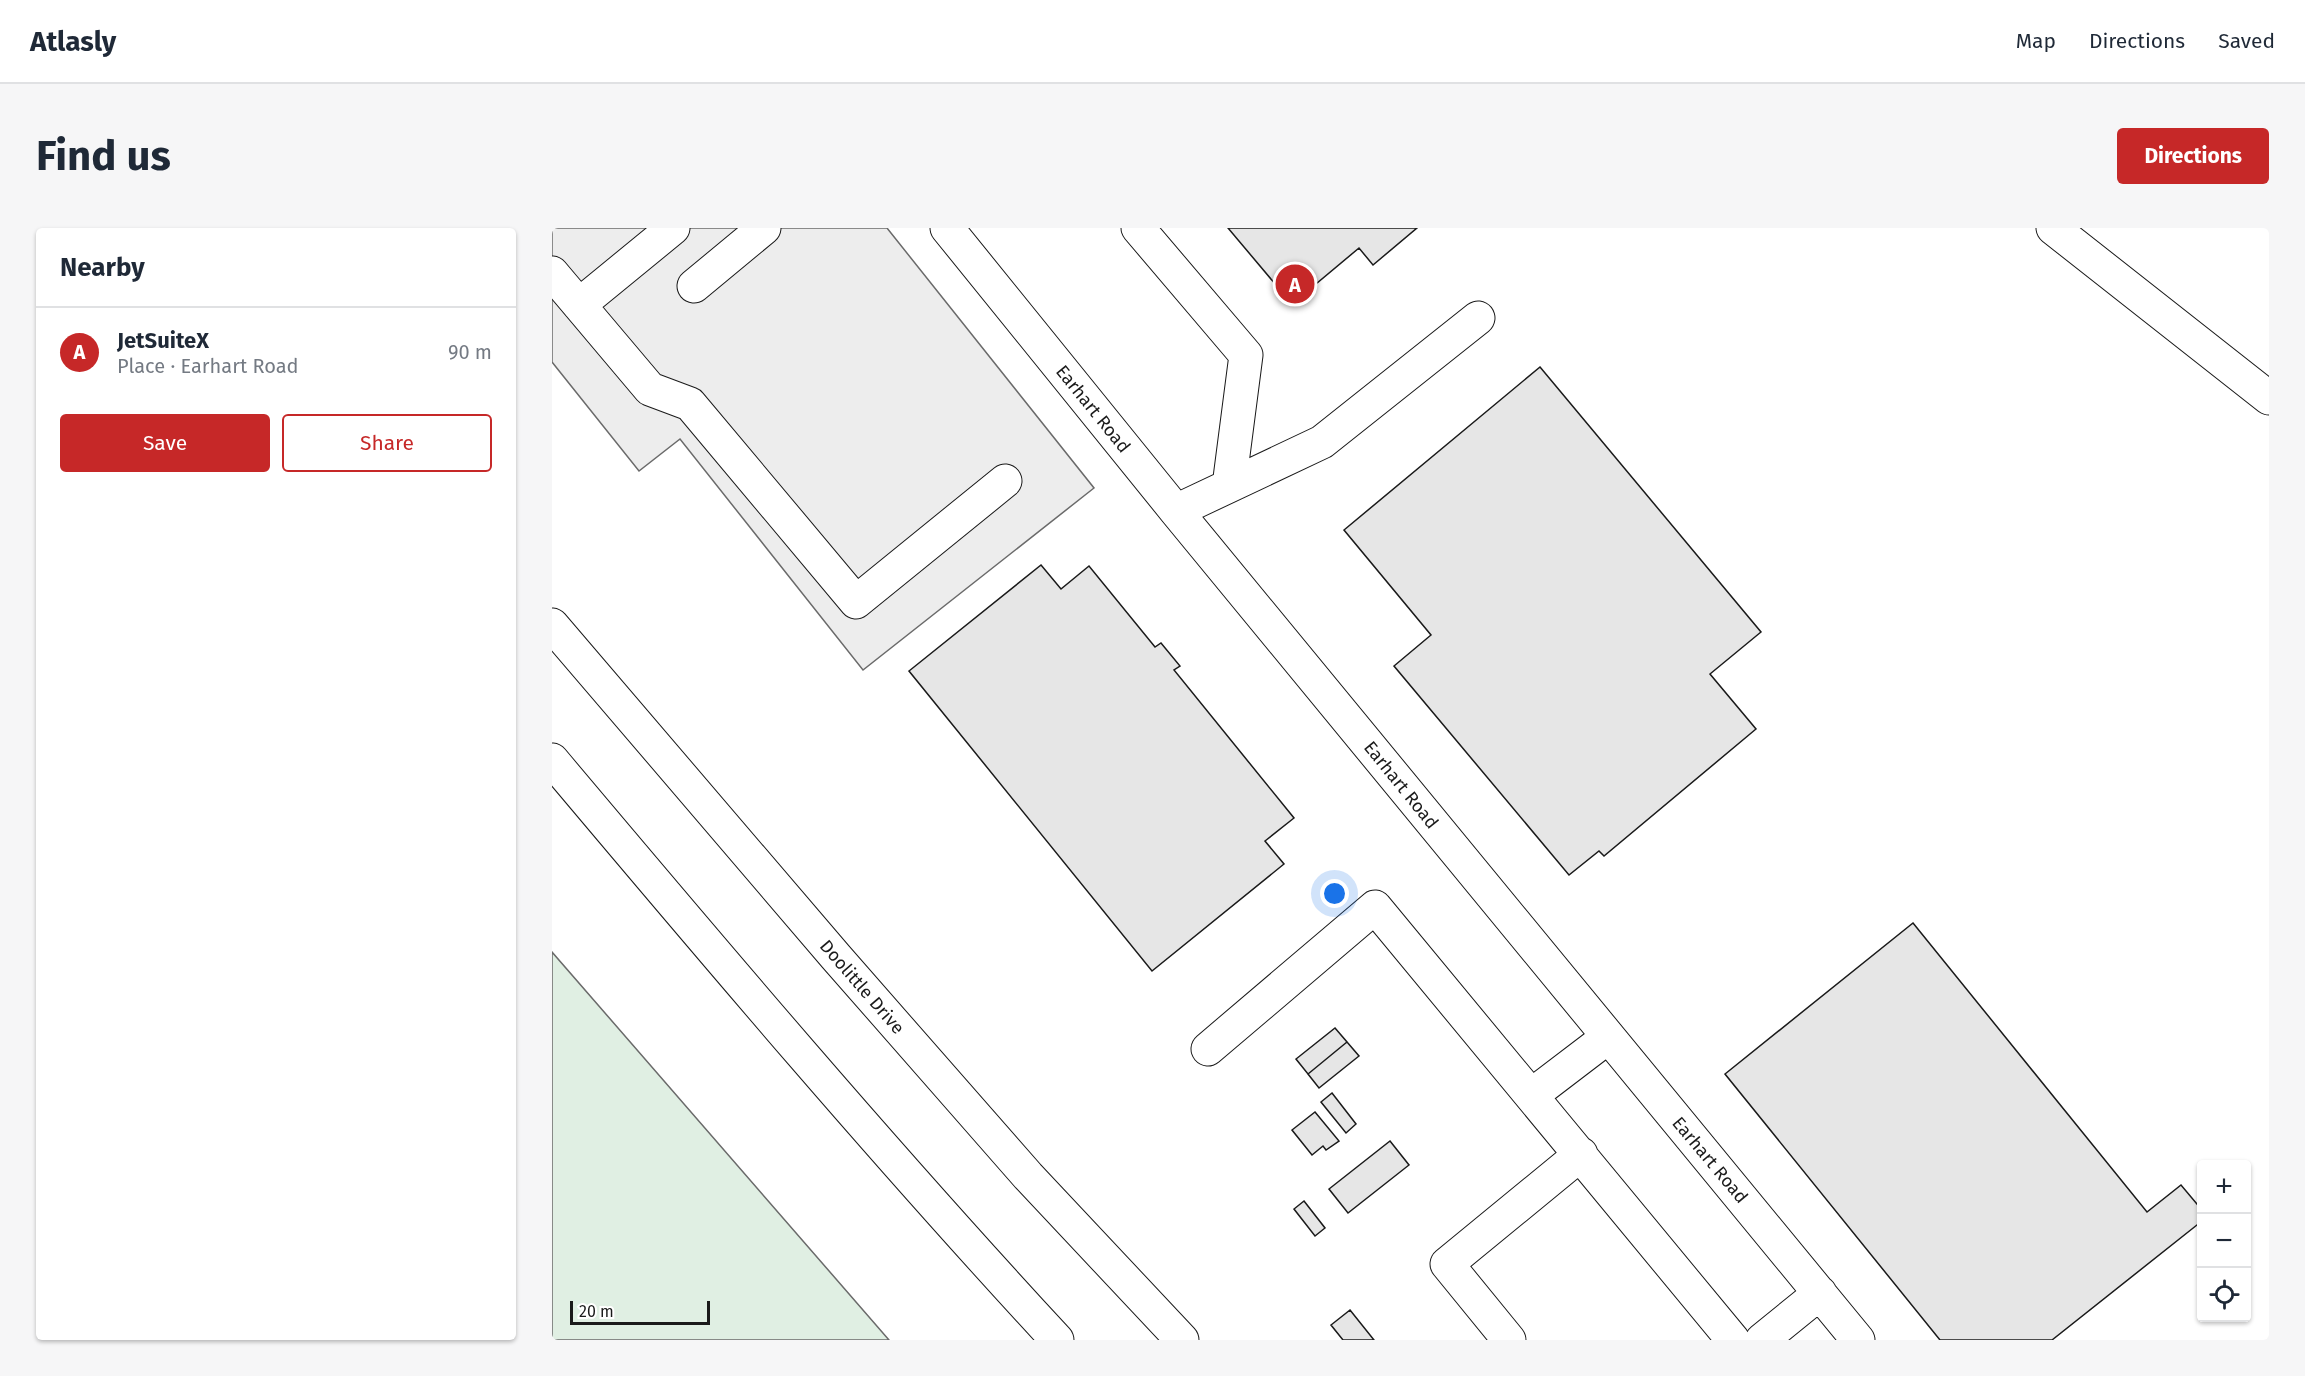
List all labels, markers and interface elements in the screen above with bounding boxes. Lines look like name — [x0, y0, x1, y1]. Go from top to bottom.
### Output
text: Atlasly — [30, 25, 116, 58]
text: Map — [2016, 28, 2056, 54]
text: Directions — [2089, 28, 2185, 54]
text: Saved — [2218, 28, 2275, 54]
button: Directions — [2117, 128, 2269, 184]
text: Find us — [36, 131, 171, 181]
text: Nearby — [60, 252, 145, 283]
pin: A — [1276, 262, 1314, 306]
text: JetSuiteX — [117, 327, 209, 354]
text: A — [74, 340, 85, 364]
text: 90 m — [448, 340, 492, 364]
text: Place · Earhart Road — [117, 354, 299, 378]
street label: Earhart Road — [1051, 361, 1135, 457]
button: Save — [60, 414, 270, 472]
button: Share — [282, 414, 492, 472]
street label: Earhart Road — [1359, 737, 1443, 833]
your location — [1320, 879, 1349, 908]
street label: Doolittle Drive — [815, 935, 909, 1039]
street label: Earhart Road — [1667, 1112, 1753, 1208]
map controls — [2197, 1160, 2251, 1322]
button: + — [2197, 1160, 2251, 1214]
button: − — [2197, 1214, 2251, 1268]
button: locate — [2197, 1268, 2251, 1322]
scale bar — [570, 1298, 710, 1326]
text: 20 m — [579, 1302, 614, 1321]

